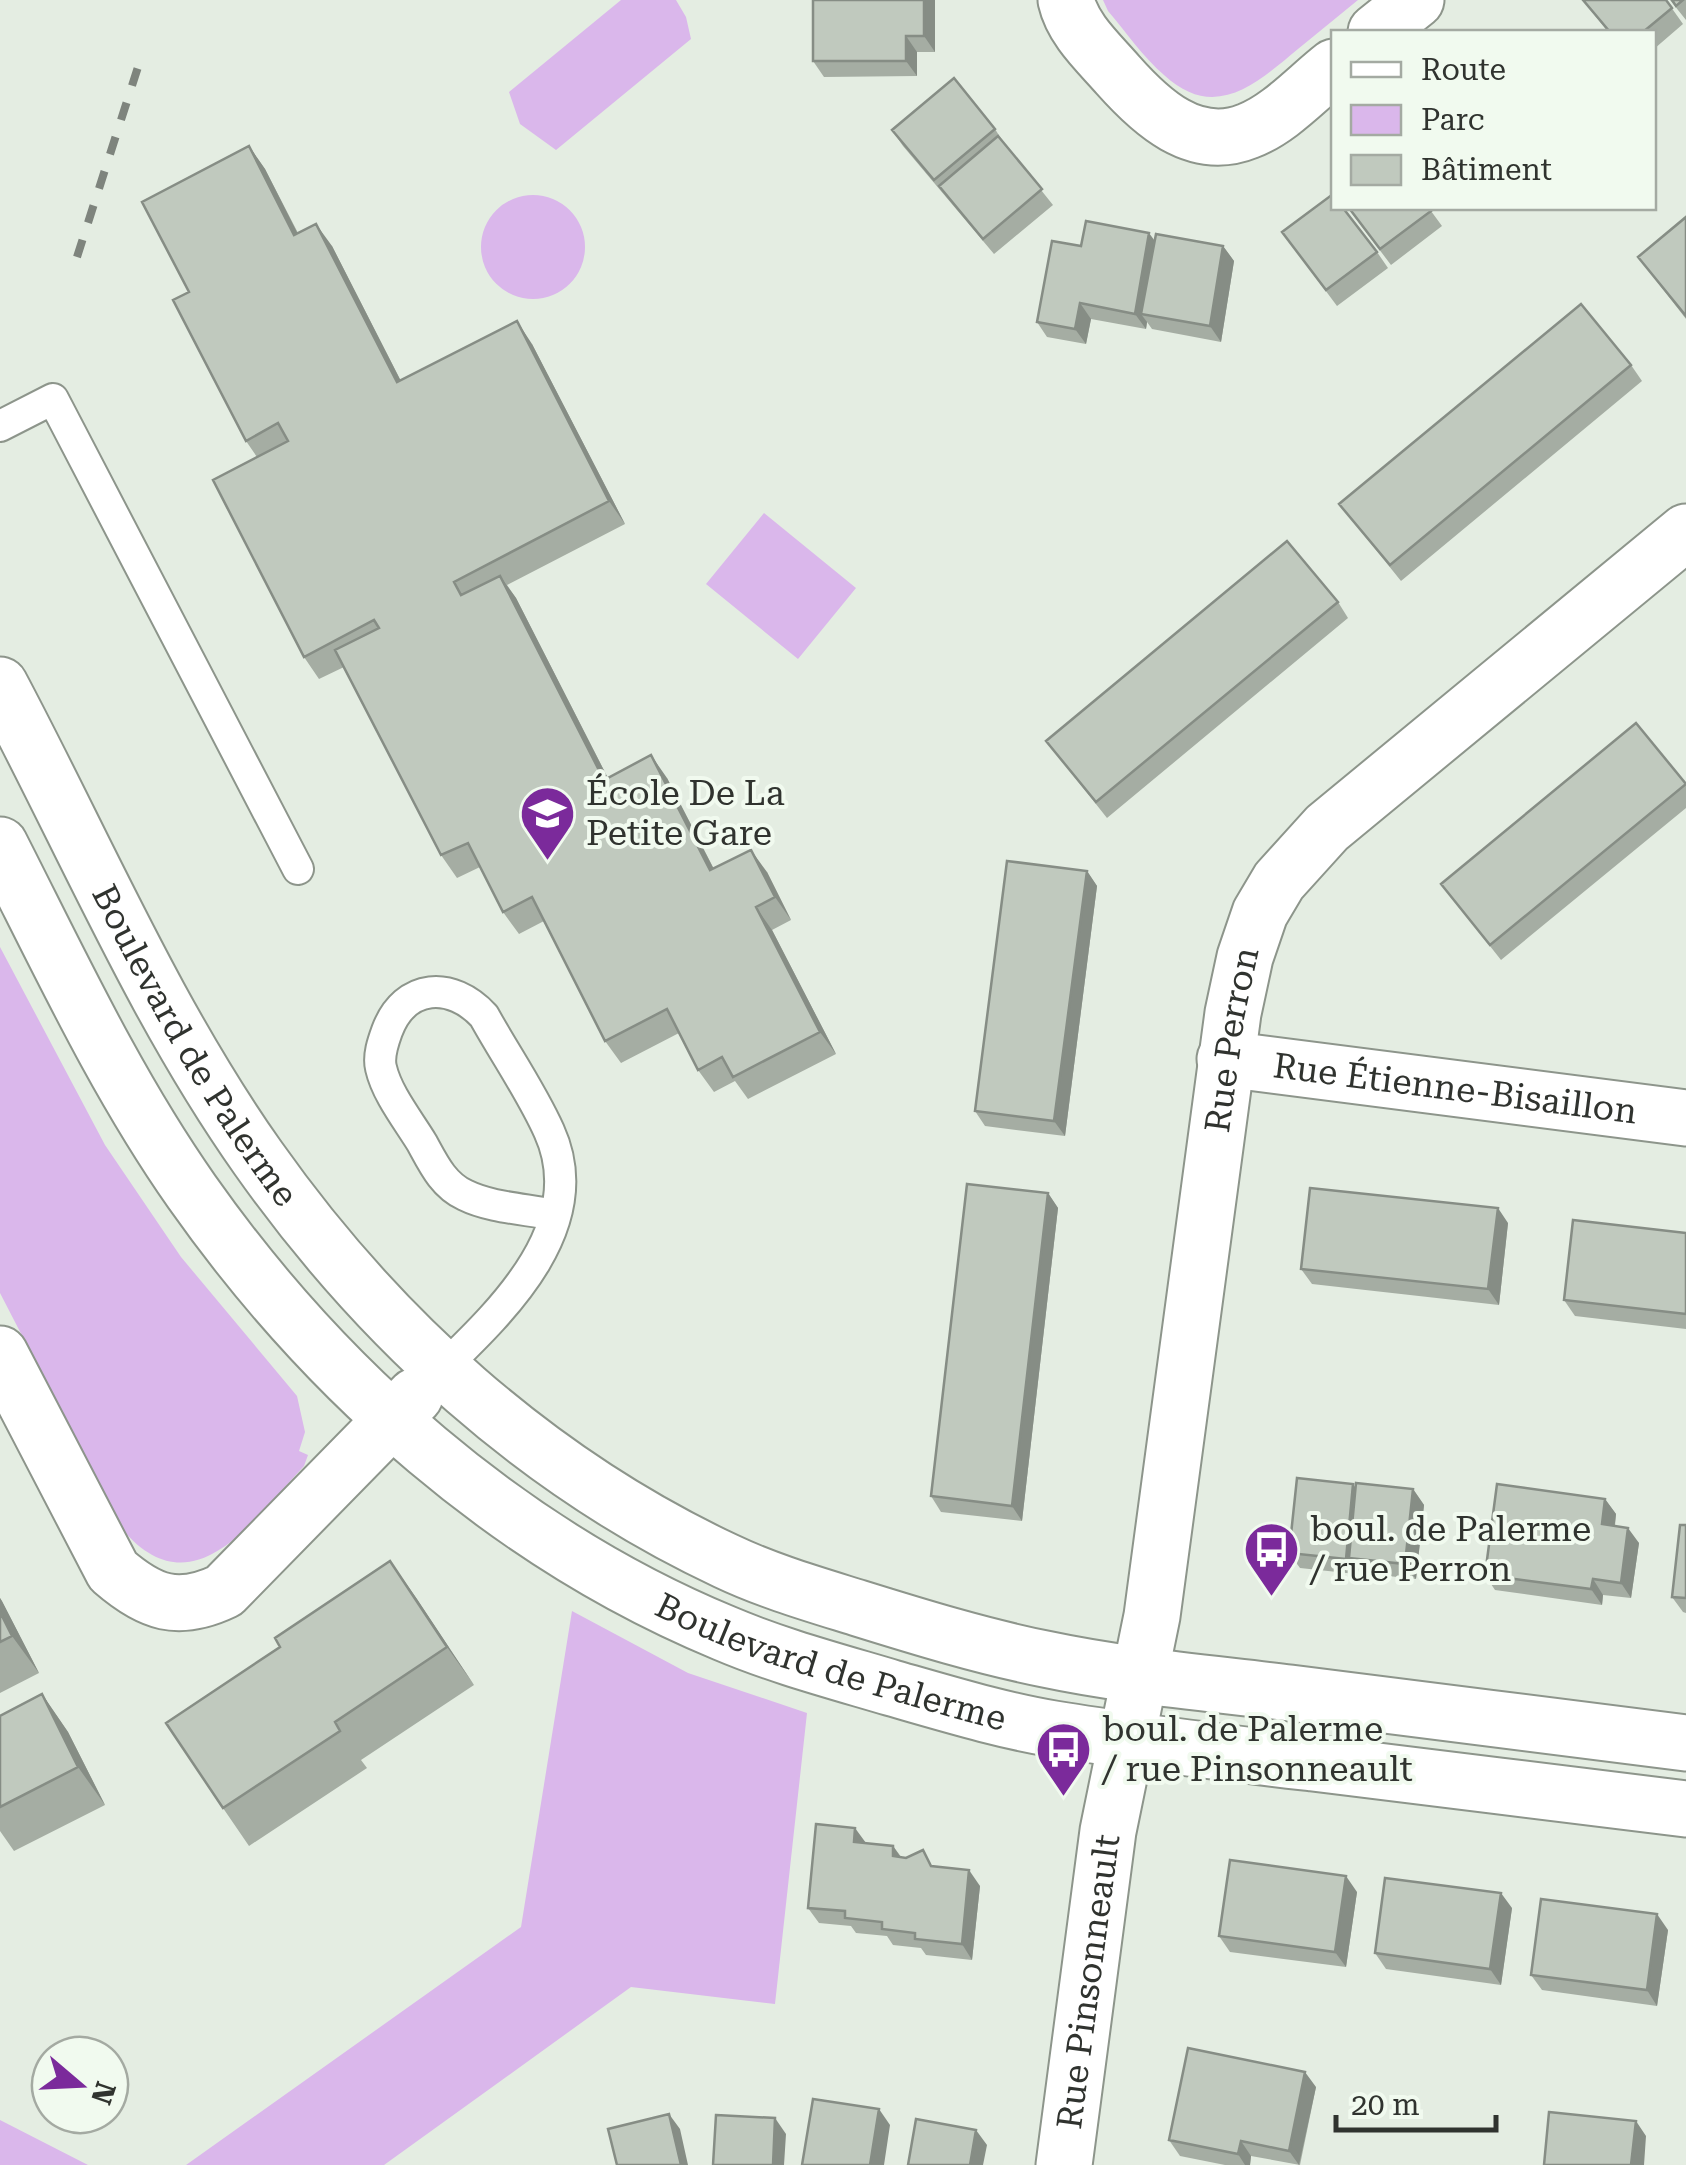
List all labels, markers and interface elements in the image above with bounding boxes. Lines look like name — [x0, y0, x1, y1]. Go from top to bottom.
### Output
legend — [1331, 30, 1656, 210]
text: Route — [1421, 52, 1506, 87]
text: Parc — [1421, 102, 1485, 137]
text: Bâtiment — [1421, 152, 1552, 187]
place label: École De La Petite Gare — [586, 773, 785, 854]
school or university icon: École De La Petite Gare — [517, 783, 577, 862]
street label: Boulevard de Palerme — [84, 878, 307, 1214]
street label: Rue Perron — [1197, 943, 1267, 1135]
street label: Rue Étienne-Bisaillon — [1271, 1045, 1639, 1132]
place label: boul. de Palerme / rue Perron — [1309, 1509, 1591, 1590]
bus stop icon: boul. de Palerme / rue Perron — [1241, 1519, 1301, 1598]
street label: Boulevard de Palerme — [649, 1584, 1010, 1739]
place label: boul. de Palerme / rue Pinsonneault — [1101, 1709, 1413, 1790]
bus stop icon: boul. de Palerme / rue Pinsonneault — [1033, 1719, 1093, 1798]
street label: Rue Pinsonneault — [1048, 1832, 1128, 2131]
north arrow — [30, 2035, 130, 2135]
scale bar — [1336, 2070, 1496, 2132]
text: N — [84, 2077, 122, 2109]
text: 20 m — [1351, 2087, 1420, 2122]

